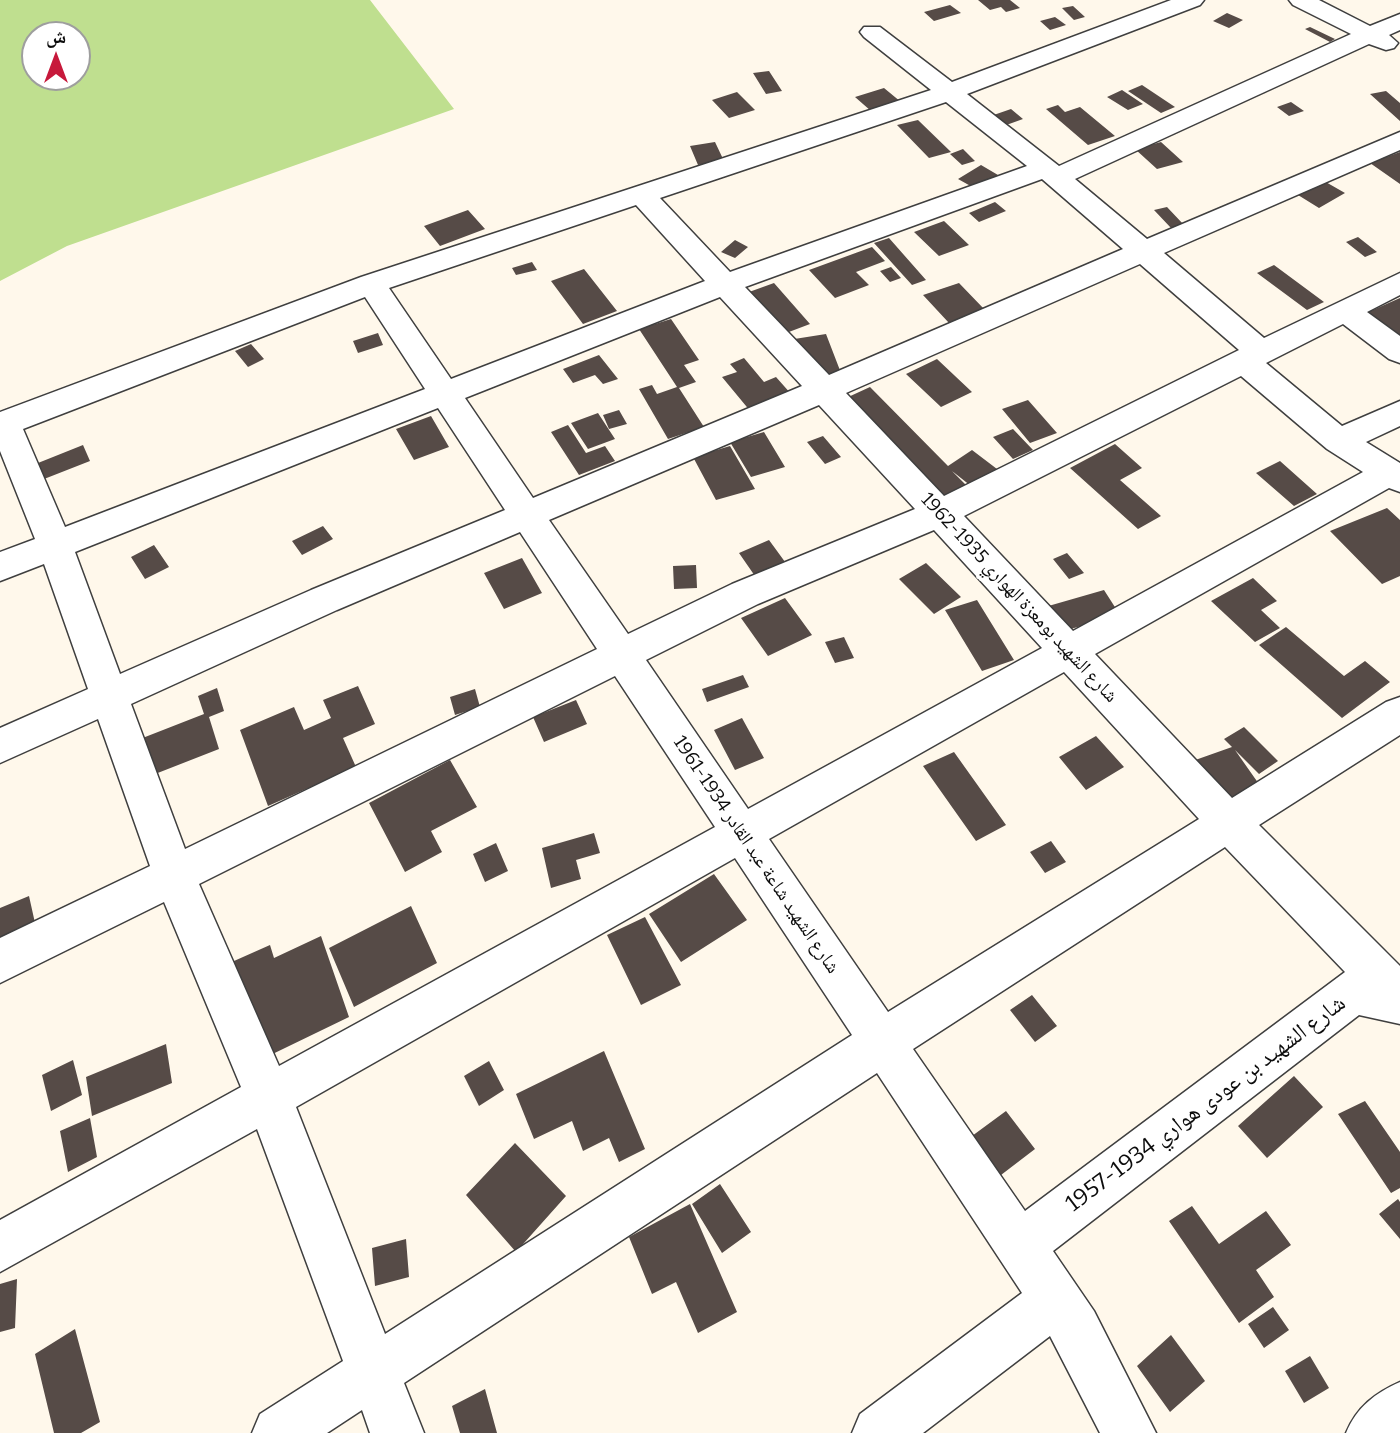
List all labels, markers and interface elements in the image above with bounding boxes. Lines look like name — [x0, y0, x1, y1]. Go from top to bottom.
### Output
north arrow — [21, 21, 91, 91]
text: ش — [46, 25, 66, 48]
street label: شارع الشهيد بومعزة الهواري 1935-1962 — [916, 488, 1122, 708]
street label: شارع الشهيد شاعة عبد القادر 1934-1961 — [668, 732, 844, 978]
street label: شارع الشهيد بن عودى هواري 1934-1957 — [1061, 990, 1351, 1218]

